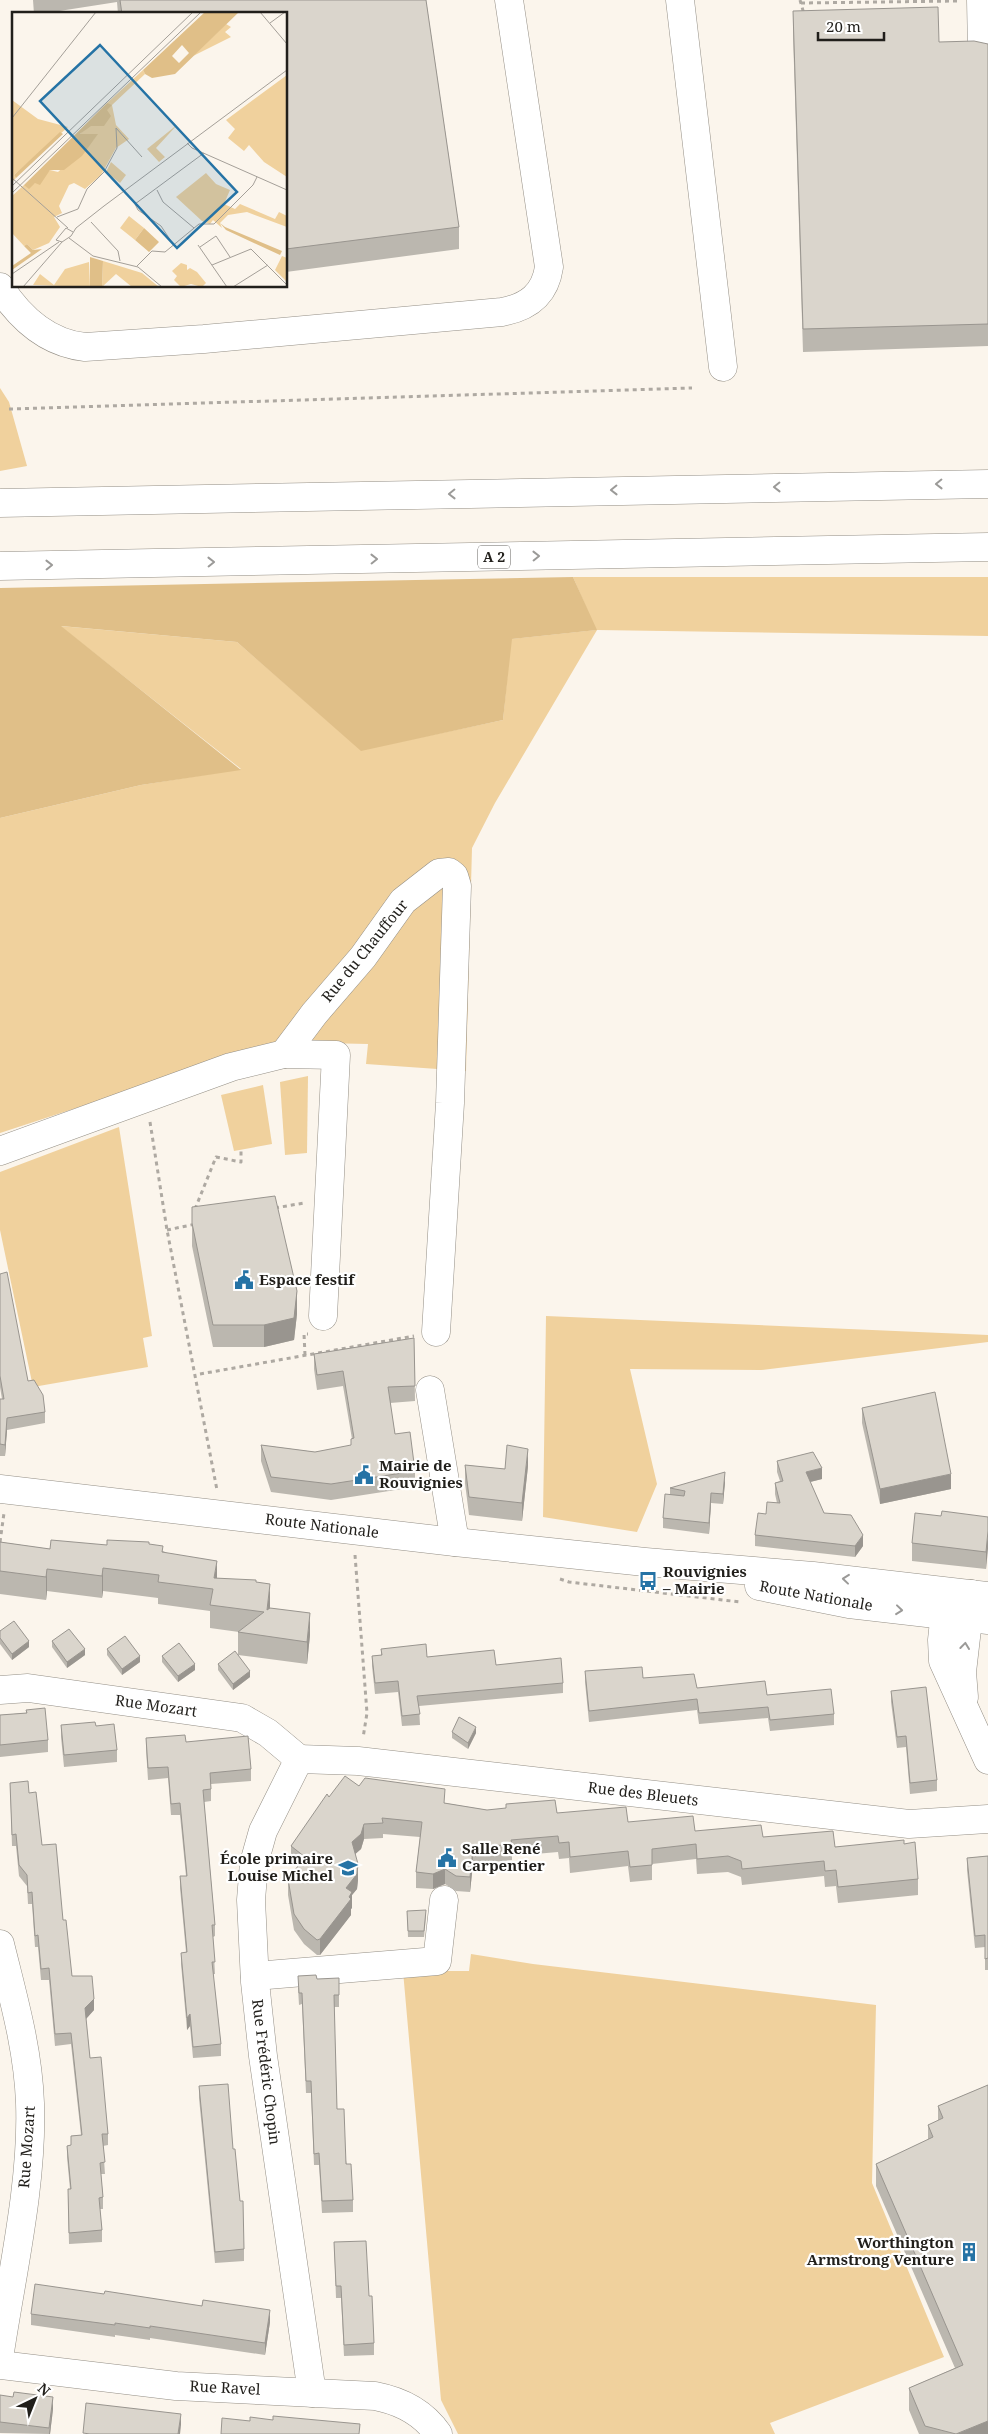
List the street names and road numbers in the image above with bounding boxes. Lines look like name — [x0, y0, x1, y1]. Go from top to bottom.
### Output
road number: A 2 — [478, 546, 510, 568]
street label: Rue du Chauffour — [317, 895, 412, 1006]
street label: Route Nationale — [264, 1508, 380, 1542]
street label: Route Nationale — [758, 1575, 874, 1615]
street label: Rue Mozart — [114, 1689, 198, 1721]
street label: Rue des Bleuets — [587, 1776, 700, 1810]
street label: Rue Frédéric Chopin — [248, 1998, 286, 2146]
street label: Rue Mozart — [13, 2105, 39, 2189]
street label: Rue Ravel — [189, 2375, 261, 2399]

